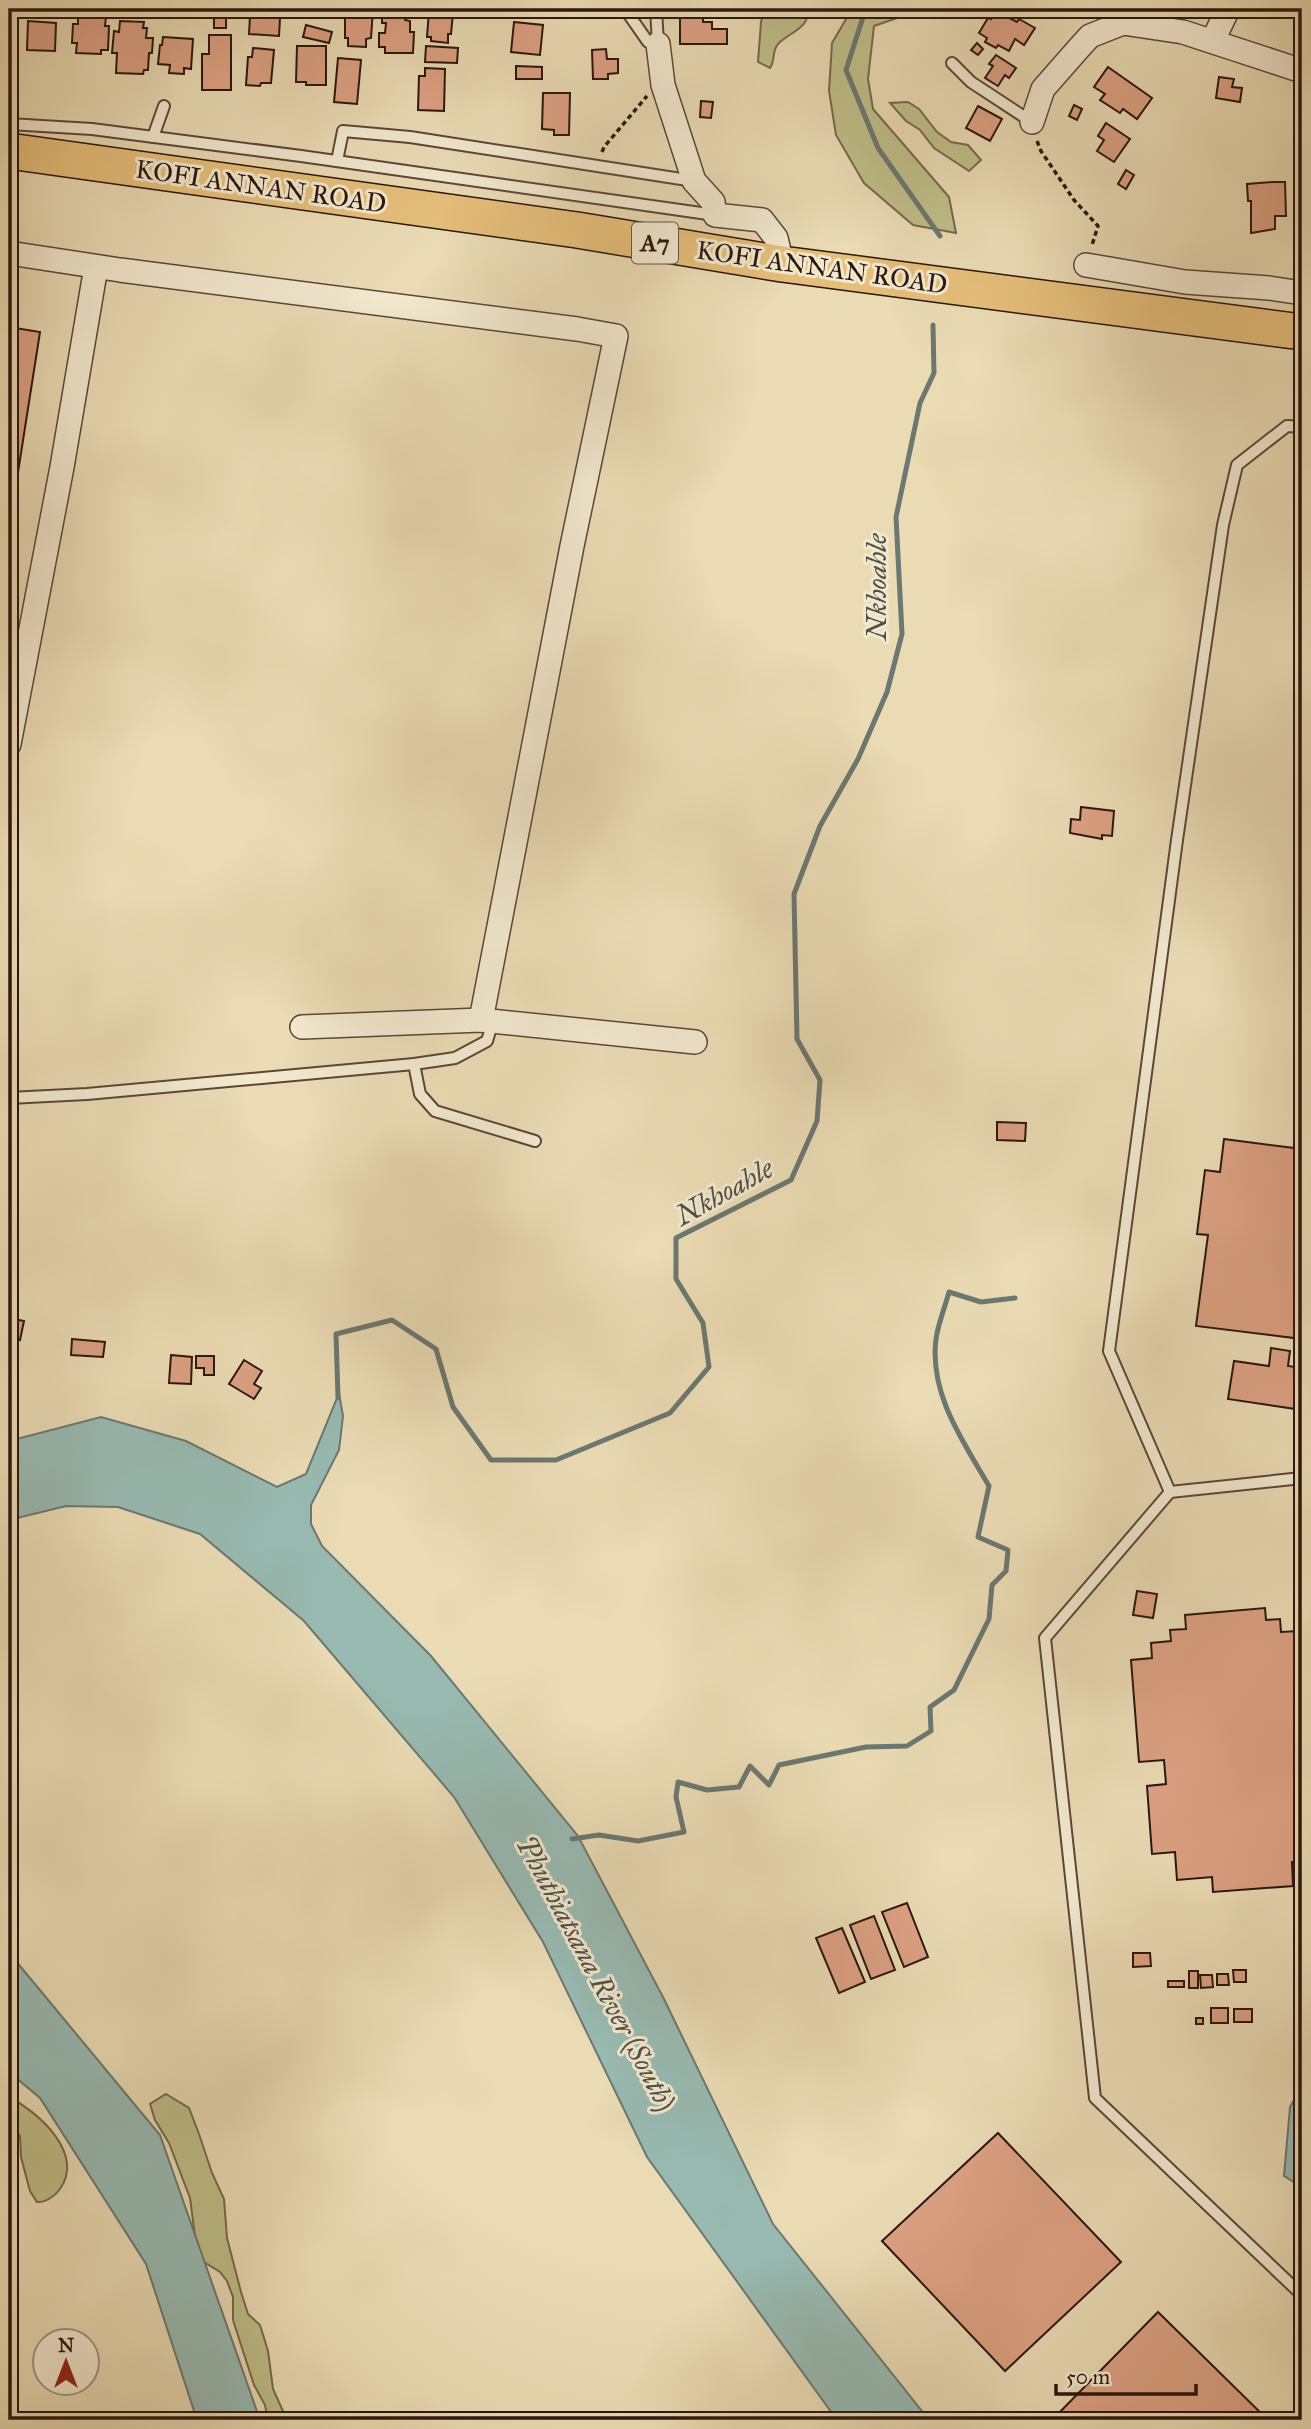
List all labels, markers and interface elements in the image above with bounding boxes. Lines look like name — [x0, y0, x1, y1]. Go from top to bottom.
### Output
street label: KOFI ANNAN ROAD — [134, 153, 388, 219]
road number: A7 — [632, 223, 678, 264]
street label: KOFI ANNAN ROAD — [695, 234, 949, 300]
water label: Nkhoahle — [859, 533, 894, 642]
water label: Nkhoahle — [667, 1151, 780, 1234]
water label: Phuthiatsana River (South) — [509, 1830, 683, 2116]
north arrow — [32, 2328, 102, 2398]
text: N — [58, 2334, 74, 2357]
scale bar — [1056, 2352, 1196, 2396]
text: 50 m — [1066, 2364, 1111, 2390]

